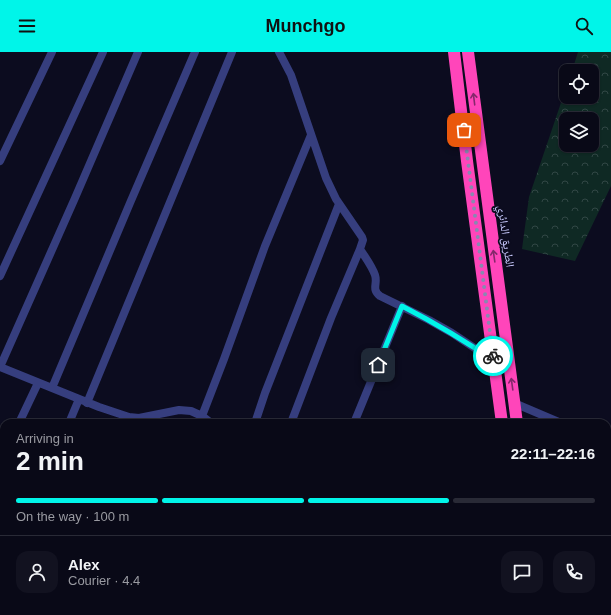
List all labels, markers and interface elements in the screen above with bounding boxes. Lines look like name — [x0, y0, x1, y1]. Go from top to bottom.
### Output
icon: menu — [16, 15, 38, 37]
icon: search — [573, 15, 595, 37]
text: Munchgo — [266, 16, 345, 36]
map controls — [559, 64, 599, 152]
button: locate — [559, 64, 599, 104]
one-way arrow — [470, 93, 478, 106]
button: layers — [559, 112, 599, 152]
pin — [447, 113, 481, 147]
icon: bag — [453, 119, 475, 141]
street label: الطريق الدائري — [492, 204, 517, 268]
one-way arrow — [490, 249, 498, 262]
courier — [473, 336, 513, 376]
icon: bike — [482, 345, 504, 367]
pin — [361, 348, 395, 382]
icon: home — [367, 354, 389, 376]
one-way arrow — [508, 378, 516, 391]
text: Arriving in — [16, 431, 74, 446]
text: 22:11–22:16 — [511, 445, 595, 462]
text: 2 min — [16, 446, 84, 476]
text: On the way · 100 m — [16, 509, 129, 524]
button: person — [16, 551, 58, 593]
button: chat — [501, 551, 543, 593]
button: phone — [553, 551, 595, 593]
text: Alex — [68, 556, 100, 573]
text: Courier · 4.4 — [68, 573, 140, 588]

